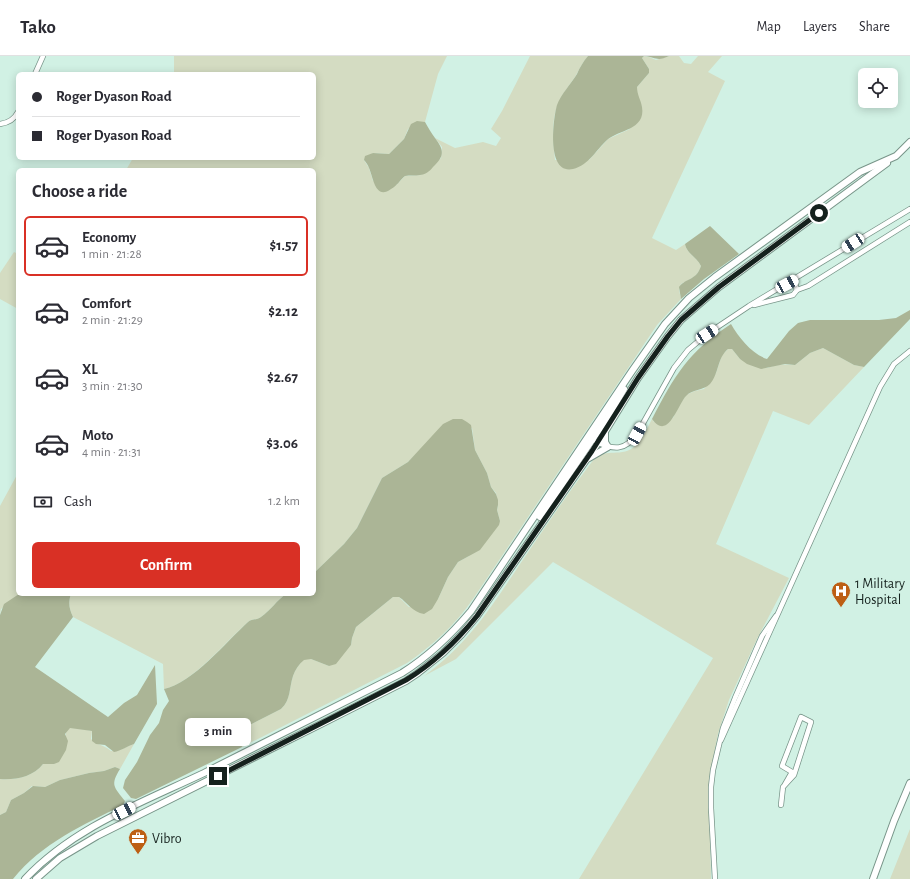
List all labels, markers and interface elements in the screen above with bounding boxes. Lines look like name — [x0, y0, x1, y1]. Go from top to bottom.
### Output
text: Tako — [20, 18, 56, 37]
text: Map — [756, 20, 781, 34]
text: Layers — [803, 20, 837, 34]
text: Share — [859, 20, 890, 34]
map controls — [858, 68, 898, 108]
button: locate — [858, 68, 898, 108]
text: Roger Dyason Road — [56, 89, 172, 104]
text: Roger Dyason Road — [56, 128, 172, 143]
text: Choose a ride — [32, 183, 127, 201]
route start — [810, 204, 828, 222]
icon: car — [34, 228, 70, 264]
text: Economy — [82, 230, 136, 245]
car — [840, 231, 866, 255]
text: $1.57 — [269, 238, 298, 253]
text: 1 min · 21:28 — [82, 248, 142, 261]
car — [774, 273, 800, 295]
icon: car — [34, 294, 70, 330]
text: Comfort — [82, 296, 131, 311]
text: $2.12 — [268, 304, 298, 319]
text: 2 min · 21:29 — [82, 314, 143, 327]
car — [694, 322, 720, 346]
icon: car — [34, 360, 70, 396]
text: XL — [82, 362, 98, 377]
text: $2.67 — [267, 370, 298, 385]
text: 3 min · 21:30 — [82, 380, 143, 393]
car — [626, 421, 648, 447]
icon: car — [34, 426, 70, 462]
text: Moto — [82, 428, 114, 443]
text: $3.06 — [266, 436, 298, 451]
text: 4 min · 21:31 — [82, 446, 141, 459]
icon: cash — [32, 491, 54, 513]
text: Cash — [64, 494, 92, 509]
text: 1.2 km — [268, 495, 300, 508]
button: Confirm — [32, 542, 300, 588]
place label: 1 Military Hospital — [855, 577, 905, 607]
hospital icon: 1 Military Hospital — [830, 580, 852, 608]
callout: 3 min — [185, 718, 251, 746]
text: 3 min — [204, 725, 232, 738]
route end — [209, 767, 227, 785]
car — [111, 800, 137, 822]
office icon: Vibro — [127, 827, 149, 855]
place label: Vibro — [152, 832, 182, 846]

